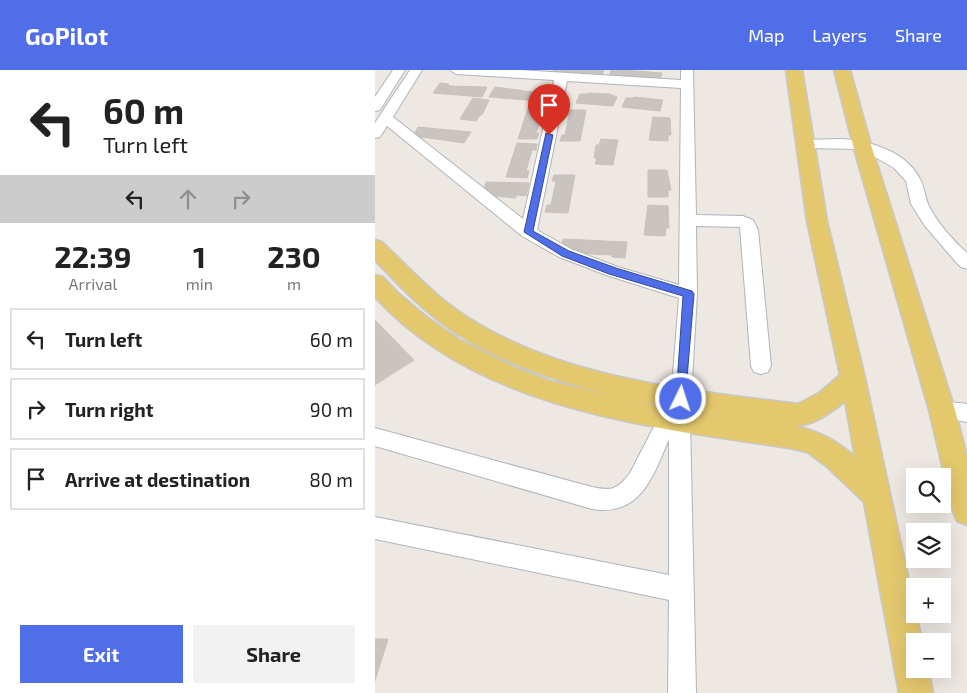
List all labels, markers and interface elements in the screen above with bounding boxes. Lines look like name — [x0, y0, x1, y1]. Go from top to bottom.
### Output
text: GoPilot — [25, 21, 108, 50]
text: Map — [748, 24, 784, 46]
text: Layers — [812, 24, 867, 46]
text: Share — [895, 24, 942, 46]
pin — [528, 84, 570, 135]
text: 60 m — [103, 89, 184, 131]
icon: left — [20, 90, 85, 155]
icon: arrive — [535, 91, 563, 119]
text: Turn left — [103, 131, 188, 157]
icon: left — [121, 185, 149, 213]
icon: ahead — [174, 185, 202, 213]
icon: right — [227, 185, 255, 213]
text: 22:39 — [54, 238, 132, 274]
text: 1 — [193, 238, 206, 274]
text: 230 — [267, 238, 321, 274]
text: Arrival — [69, 274, 117, 293]
text: min — [186, 274, 213, 293]
text: m — [287, 274, 301, 293]
icon: left — [22, 325, 50, 353]
text: Turn left — [65, 328, 142, 351]
text: 60 m — [310, 328, 353, 351]
position arrow — [654, 372, 706, 424]
icon: right — [22, 395, 50, 423]
text: Turn right — [65, 398, 153, 421]
text: 90 m — [310, 398, 353, 421]
icon: arrive — [22, 465, 50, 493]
text: Arrive at destination — [65, 468, 250, 491]
text: 80 m — [309, 468, 353, 491]
map controls — [906, 468, 951, 678]
button: search — [906, 468, 951, 513]
button: layers — [906, 523, 951, 568]
button: + — [906, 578, 951, 623]
button: Exit — [20, 625, 183, 683]
button: Share — [193, 625, 355, 683]
button: − — [906, 633, 951, 678]

